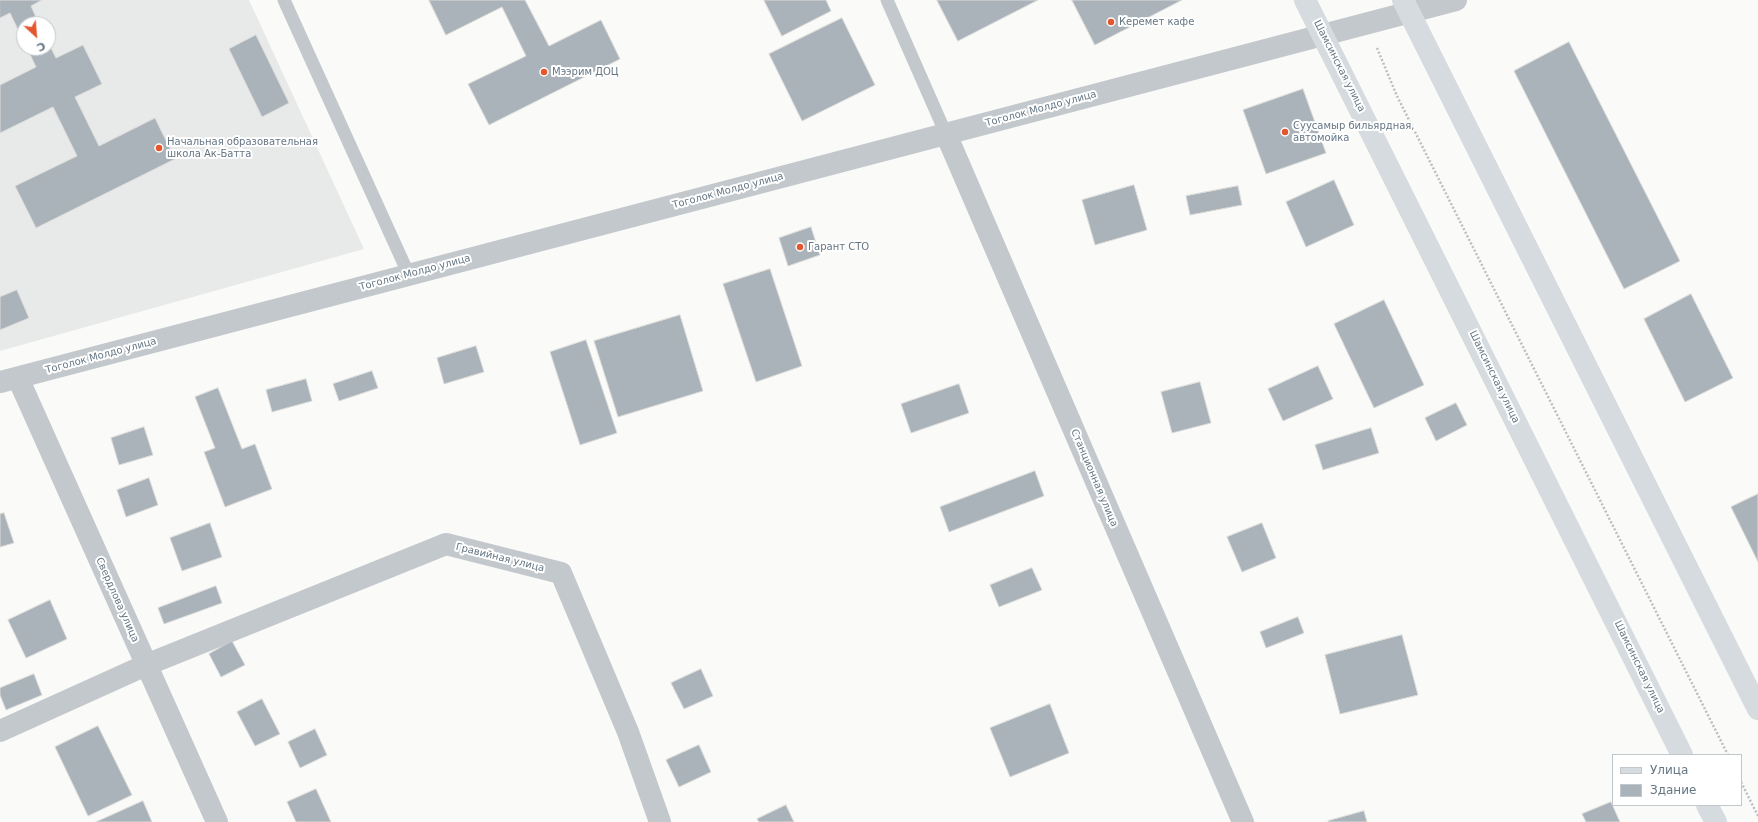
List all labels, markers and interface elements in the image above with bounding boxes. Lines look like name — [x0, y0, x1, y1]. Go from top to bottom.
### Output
north arrow — [16, 16, 56, 56]
place label: Керемет кафе — [1119, 16, 1194, 28]
marker: Керемет кафе — [1106, 17, 1116, 27]
street label: Шамсинская улица — [1311, 18, 1367, 114]
text: С — [35, 39, 48, 54]
place label: Мээрим ДОЦ — [552, 66, 619, 78]
marker: Мээрим ДОЦ — [539, 67, 549, 77]
street label: Тоголок Молдо улица — [984, 88, 1098, 130]
place label: Суусамыр бильярдная, автомойка — [1293, 120, 1414, 144]
marker: Суусамыр бильярдная, автомойка — [1280, 127, 1290, 137]
place label: Начальная образовательная школа Ак-Батта — [167, 136, 318, 160]
marker: Начальная образовательная школа Ак-Батта — [154, 143, 164, 153]
street label: Тоголок Молдо улица — [671, 170, 785, 212]
place label: Гарант СТО — [808, 241, 869, 253]
marker: Гарант СТО — [795, 242, 805, 252]
street label: Тоголок Молдо улица — [358, 252, 472, 294]
street label: Шамсинская улица — [1466, 329, 1522, 425]
street label: Тоголок Молдо улица — [44, 335, 158, 377]
street label: Станционная улица — [1068, 427, 1120, 529]
street label: Гравийная улица — [454, 541, 546, 575]
street label: Свердлова улица — [93, 556, 141, 644]
street label: Шамсинская улица — [1611, 619, 1667, 715]
legend — [1612, 754, 1742, 806]
text: Улица — [1650, 763, 1688, 777]
text: Здание — [1650, 783, 1696, 797]

